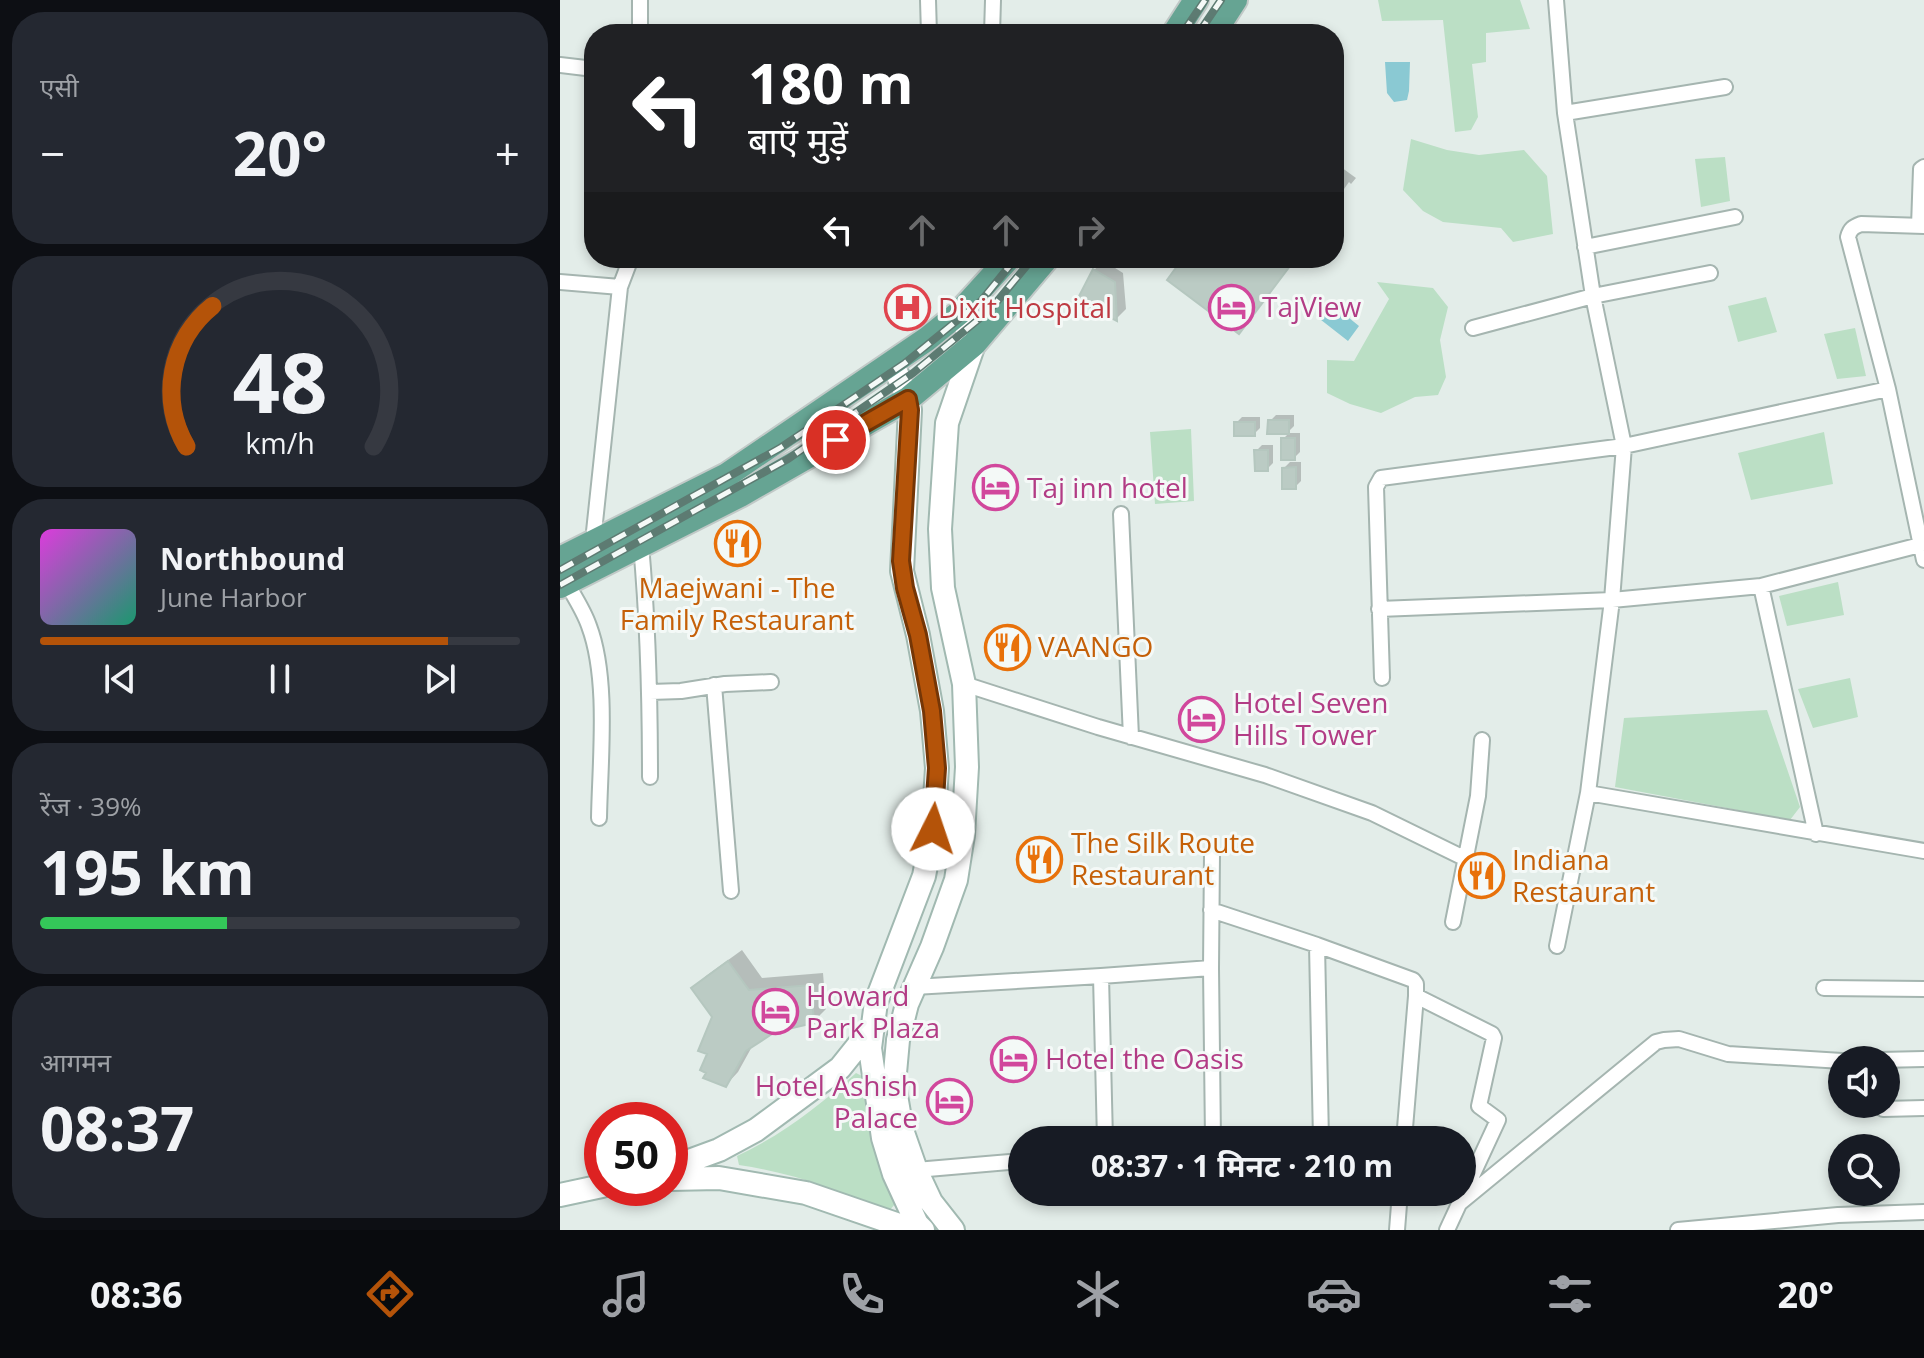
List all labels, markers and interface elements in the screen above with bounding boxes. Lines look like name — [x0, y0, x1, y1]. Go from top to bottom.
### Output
text: 180 m — [748, 44, 914, 120]
icon: left — [616, 56, 720, 160]
text: एसी — [40, 69, 79, 105]
text: 20° — [233, 112, 327, 194]
text: बाएँ मुड़ें — [748, 116, 848, 165]
text: − — [40, 123, 65, 183]
text: + — [495, 123, 520, 183]
icon: left — [816, 208, 860, 252]
icon: ahead — [900, 208, 944, 252]
icon: ahead — [984, 208, 1028, 252]
icon: right — [1068, 208, 1112, 252]
hotel icon: TajView — [1207, 283, 1255, 331]
hospital icon: Dixit Hospital — [883, 284, 931, 332]
place label: TajView — [1262, 287, 1362, 325]
place label: Dixit Hospital — [938, 288, 1112, 326]
text: 48 — [232, 324, 328, 437]
pin — [802, 406, 870, 474]
icon: arrive — [814, 418, 858, 462]
text: km/h — [245, 424, 315, 463]
hotel icon: Taj inn hotel — [972, 464, 1020, 512]
place label: Taj inn hotel — [1027, 468, 1188, 506]
restaurant icon: Maejwani - The Family Restaurant — [713, 520, 761, 568]
text: Northbound — [160, 538, 345, 579]
place label: Maejwani - The Family Restaurant — [620, 568, 854, 638]
text: June Harbor — [160, 579, 307, 615]
restaurant icon: VAANGO — [983, 623, 1031, 671]
place label: VAANGO — [1038, 627, 1153, 665]
icon: previous — [98, 657, 142, 701]
icon: pause — [258, 657, 302, 701]
icon: next — [418, 657, 462, 701]
place label: Hotel Seven Hills Tower — [1233, 683, 1389, 753]
hotel icon: Hotel Seven Hills Tower — [1178, 695, 1226, 743]
position arrow — [891, 787, 975, 871]
text: रेंज · 39% — [40, 788, 142, 824]
place label: The Silk Route Restaurant — [1071, 823, 1255, 893]
text: 195 km — [40, 831, 255, 913]
restaurant icon: The Silk Route Restaurant — [1016, 835, 1064, 883]
place label: Indiana Restaurant — [1512, 840, 1655, 910]
restaurant icon: Indiana Restaurant — [1457, 852, 1505, 900]
place label: Howard Park Plaza — [806, 976, 940, 1046]
hotel icon: Howard Park Plaza — [751, 988, 799, 1036]
hotel icon: Hotel the Oasis — [990, 1035, 1038, 1083]
place label: Hotel the Oasis — [1045, 1039, 1244, 1077]
text: आगमन — [40, 1044, 111, 1080]
map controls — [1828, 1046, 1900, 1206]
button: sound — [1828, 1046, 1900, 1118]
place label: Hotel Ashish Palace — [755, 1066, 918, 1136]
hotel icon: Hotel Ashish Palace — [925, 1078, 973, 1126]
text: 08:37 — [40, 1087, 194, 1169]
speed limit sign: 50 — [584, 1102, 688, 1206]
button: search — [1828, 1134, 1900, 1206]
text: 08:37 · 1 मिनट · 210 m — [1091, 1145, 1393, 1186]
icon: directions — [362, 1266, 418, 1322]
icon: music — [598, 1266, 654, 1322]
icon: phone — [834, 1266, 890, 1322]
icon: climate — [1070, 1266, 1126, 1322]
icon: car — [1306, 1266, 1362, 1322]
icon: filters — [1542, 1266, 1598, 1322]
text: 08:36 — [90, 1270, 183, 1319]
text: 20° — [1777, 1270, 1834, 1319]

